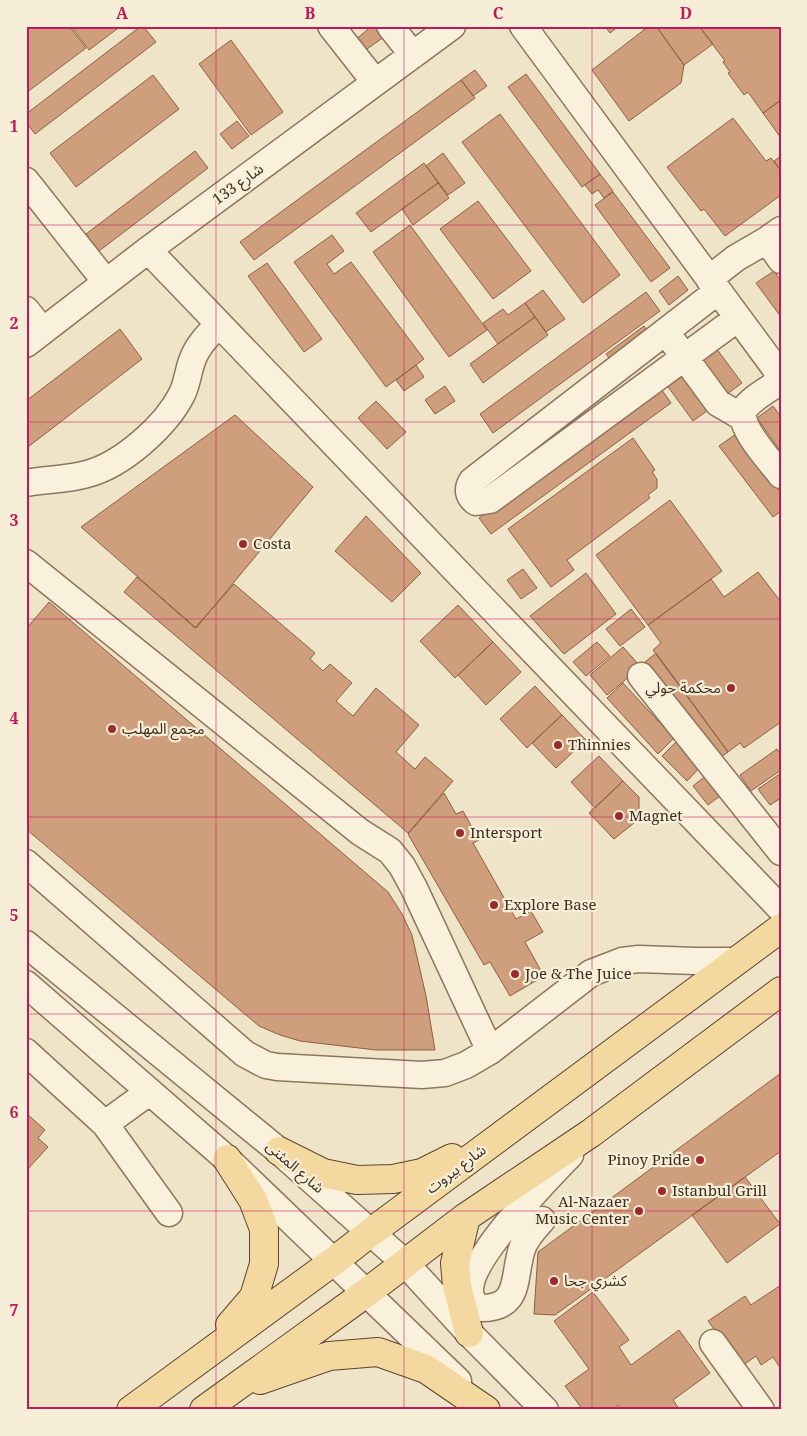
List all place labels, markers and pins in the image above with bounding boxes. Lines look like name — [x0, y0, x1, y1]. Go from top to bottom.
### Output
place label: Costa — [253, 533, 291, 553]
marker: Costa — [237, 538, 249, 550]
place label: محكمة حولي — [645, 677, 721, 699]
marker: محكمة حولي — [725, 682, 737, 694]
place label: مجمع المهلب — [122, 718, 205, 741]
marker: مجمع المهلب — [106, 723, 118, 735]
place label: Thinnies — [568, 734, 631, 754]
marker: Thinnies — [552, 739, 564, 751]
place label: Magnet — [629, 805, 683, 825]
marker: Magnet — [613, 810, 625, 822]
place label: Intersport — [470, 822, 543, 842]
marker: Intersport — [454, 827, 466, 839]
place label: Explore Base — [504, 894, 597, 914]
marker: Explore Base — [488, 899, 500, 911]
place label: Joe & The Juice — [524, 963, 632, 983]
marker: Joe & The Juice — [509, 968, 521, 980]
place label: Pinoy Pride — [608, 1149, 690, 1169]
marker: Pinoy Pride — [694, 1154, 706, 1166]
place label: Istanbul Grill — [672, 1180, 767, 1200]
marker: Istanbul Grill — [656, 1185, 668, 1197]
place label: Al-Nazaer Music Center — [535, 1191, 629, 1228]
marker: Al-Nazaer Music Center — [633, 1205, 645, 1217]
place label: كشري جحا — [564, 1270, 628, 1292]
marker: كشري جحا — [548, 1275, 560, 1287]

